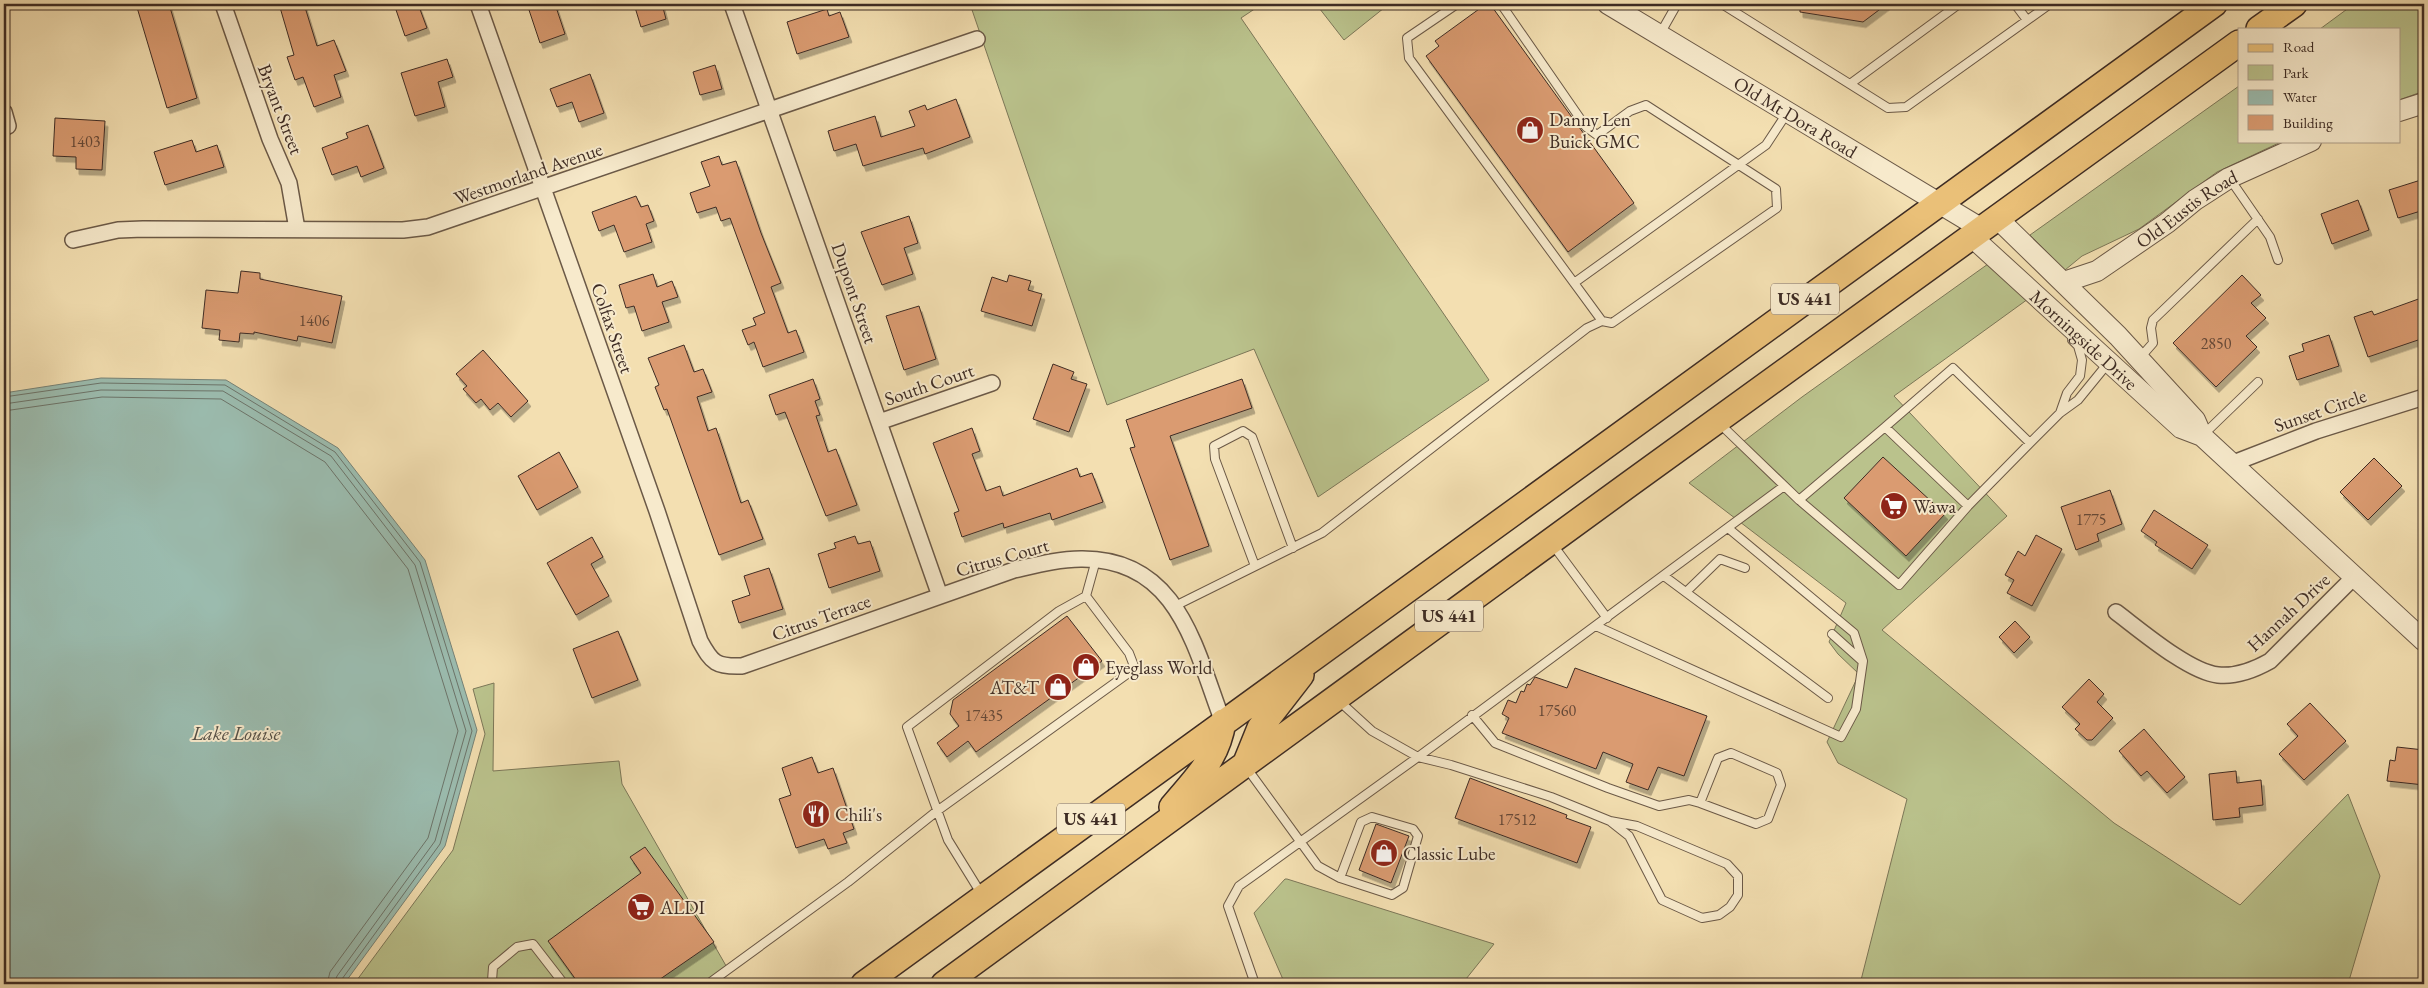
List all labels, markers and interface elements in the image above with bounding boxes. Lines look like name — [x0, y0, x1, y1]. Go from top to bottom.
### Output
legend — [2238, 28, 2400, 142]
text: Road — [2283, 37, 2315, 56]
street label: Bryant Street — [252, 61, 309, 158]
text: Park — [2283, 63, 2310, 82]
street label: Old Mt Dora Road — [1729, 71, 1862, 164]
text: Water — [2283, 87, 2317, 106]
place label: Danny Len Buick GMC — [1549, 107, 1640, 154]
text: Building — [2283, 113, 2333, 132]
shop icon: Danny Len Buick GMC — [1515, 115, 1545, 145]
house number: 1403 — [70, 131, 101, 152]
street label: Westmorland Avenue — [450, 136, 606, 211]
street label: Old Eustis Road — [2131, 164, 2242, 254]
street label: Dupont Street — [826, 239, 883, 347]
street label: Colfax Street — [585, 280, 640, 377]
road number: US 441 — [1771, 284, 1839, 314]
street label: Morningside Drive — [2025, 284, 2143, 396]
house number: 1406 — [299, 310, 330, 331]
house number: 2850 — [2201, 333, 2232, 354]
street label: South Court — [881, 358, 977, 411]
street label: Sunset Circle — [2271, 383, 2370, 438]
supermarket icon: Wawa — [1879, 491, 1909, 521]
place label: Wawa — [1913, 494, 1956, 519]
house number: 1775 — [2076, 509, 2106, 530]
street label: Citrus Court — [953, 532, 1052, 583]
street label: Hannah Drive — [2241, 567, 2335, 657]
street label: Citrus Terrace — [768, 588, 874, 647]
road number: US 441 — [1415, 600, 1483, 632]
shop icon: Eyeglass World — [1071, 652, 1101, 682]
place label: Eyeglass World — [1105, 655, 1213, 680]
shop icon: AT&T — [1043, 672, 1073, 702]
place label: AT&T — [989, 675, 1039, 700]
house number: 17560 — [1538, 700, 1577, 721]
house number: 17435 — [965, 705, 1003, 726]
water label: Lake Louise — [191, 720, 281, 746]
restaurant icon: Chili's — [801, 799, 831, 829]
place label: Chili's — [835, 802, 882, 827]
road number: US 441 — [1057, 804, 1125, 834]
house number: 17512 — [1498, 809, 1537, 830]
shop icon: Classic Lube — [1369, 838, 1399, 868]
place label: Classic Lube — [1403, 841, 1495, 866]
supermarket icon: ALDI — [626, 892, 656, 922]
place label: ALDI — [659, 895, 706, 920]

